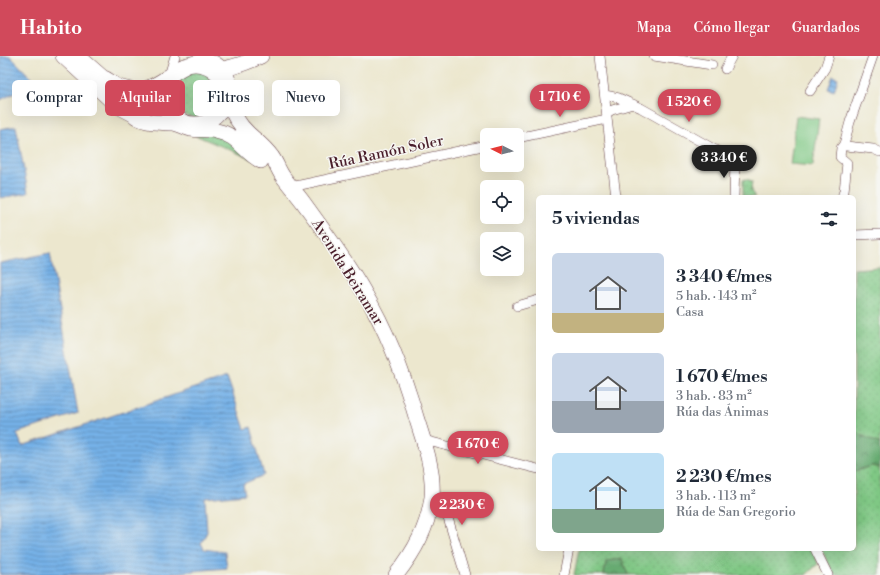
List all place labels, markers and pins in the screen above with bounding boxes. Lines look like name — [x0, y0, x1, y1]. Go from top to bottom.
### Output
pin: 1 710 € — [523, 84, 597, 118]
pin: 1 520 € — [652, 89, 726, 123]
pin: 3 340 € — [687, 145, 761, 179]
pin: 1 670 € — [441, 431, 515, 465]
pin: 2 230 € — [425, 492, 499, 526]

